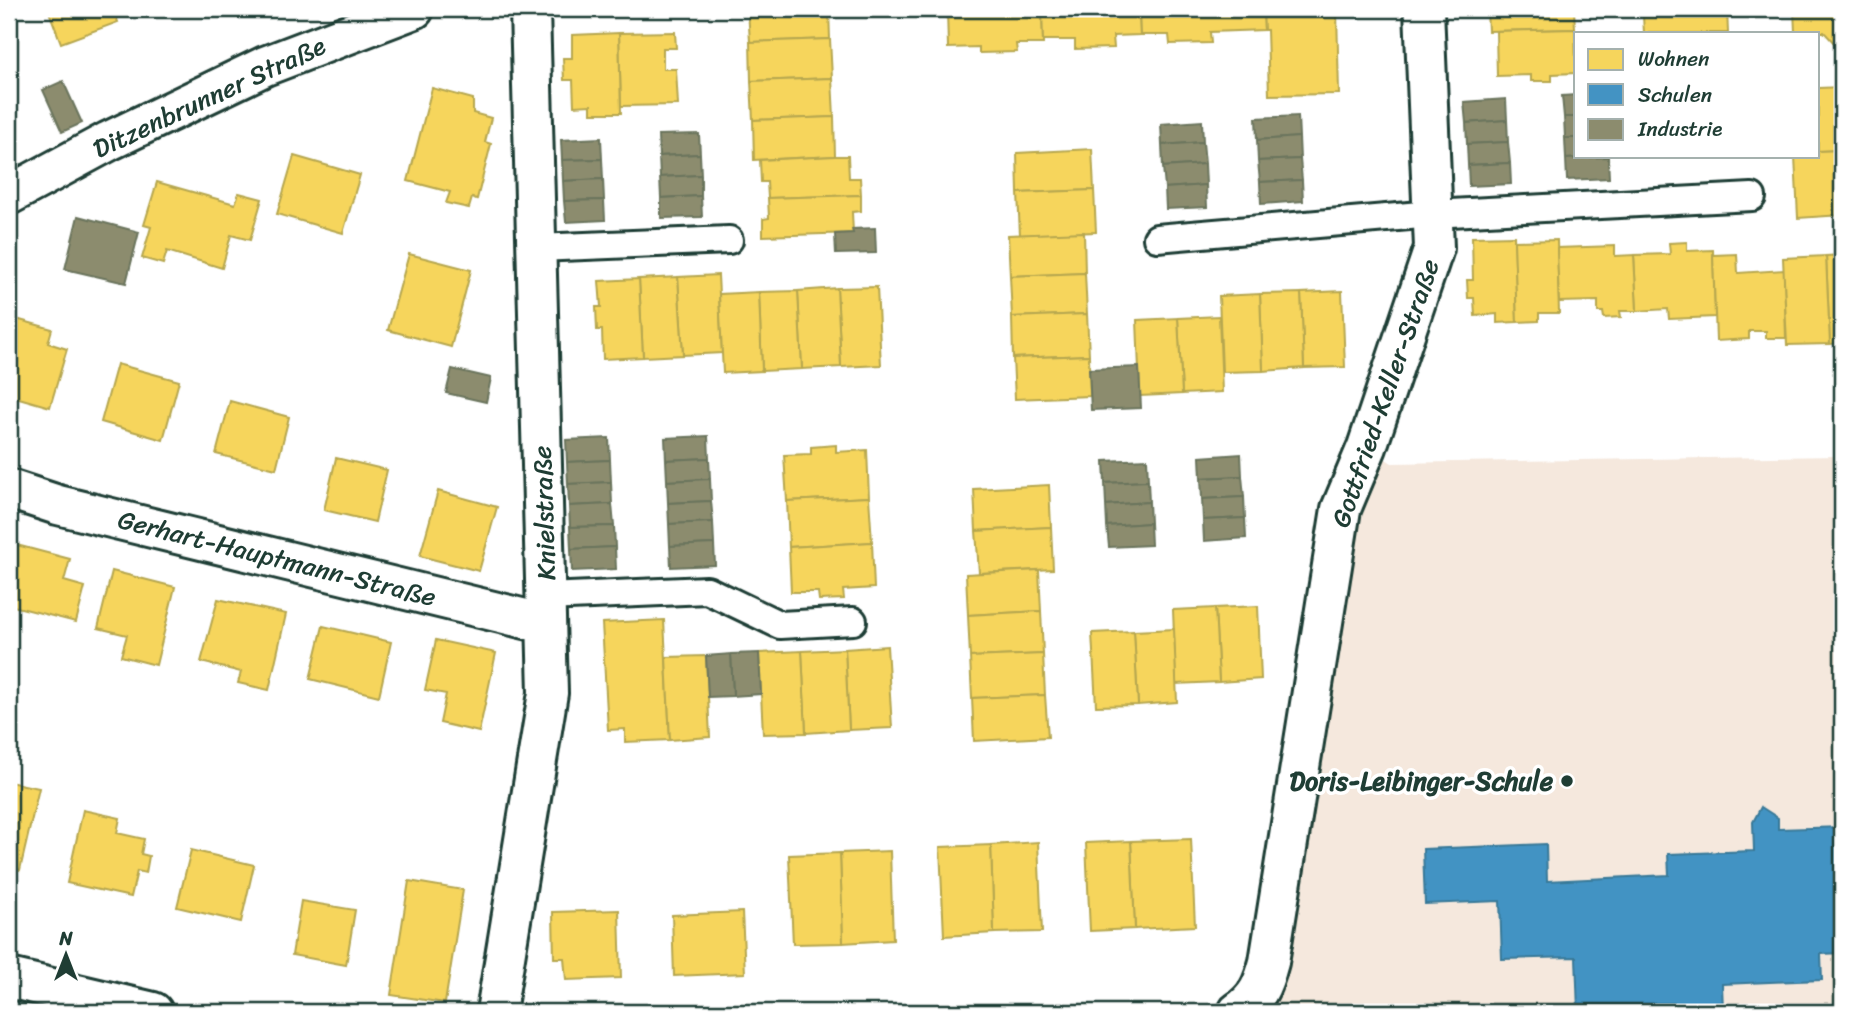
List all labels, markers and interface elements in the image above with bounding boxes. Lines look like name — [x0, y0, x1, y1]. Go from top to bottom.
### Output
street label: Ditzenbrunner Straße — [85, 23, 334, 171]
legend — [1574, 32, 1820, 158]
text: Wohnen — [1638, 40, 1709, 78]
text: Schulen — [1638, 76, 1712, 114]
text: Industrie — [1637, 110, 1722, 148]
street label: Gottfried-Keller-Straße — [1317, 253, 1453, 533]
street label: Knielstraße — [519, 445, 569, 581]
street label: Gerhart-Hauptmann-Straße — [113, 496, 441, 620]
place label: Doris-Leibinger-Schule — [1290, 758, 1554, 804]
marker: Doris-Leibinger-Schule — [1559, 773, 1575, 789]
north arrow — [32, 920, 102, 990]
text: N — [58, 922, 73, 955]

